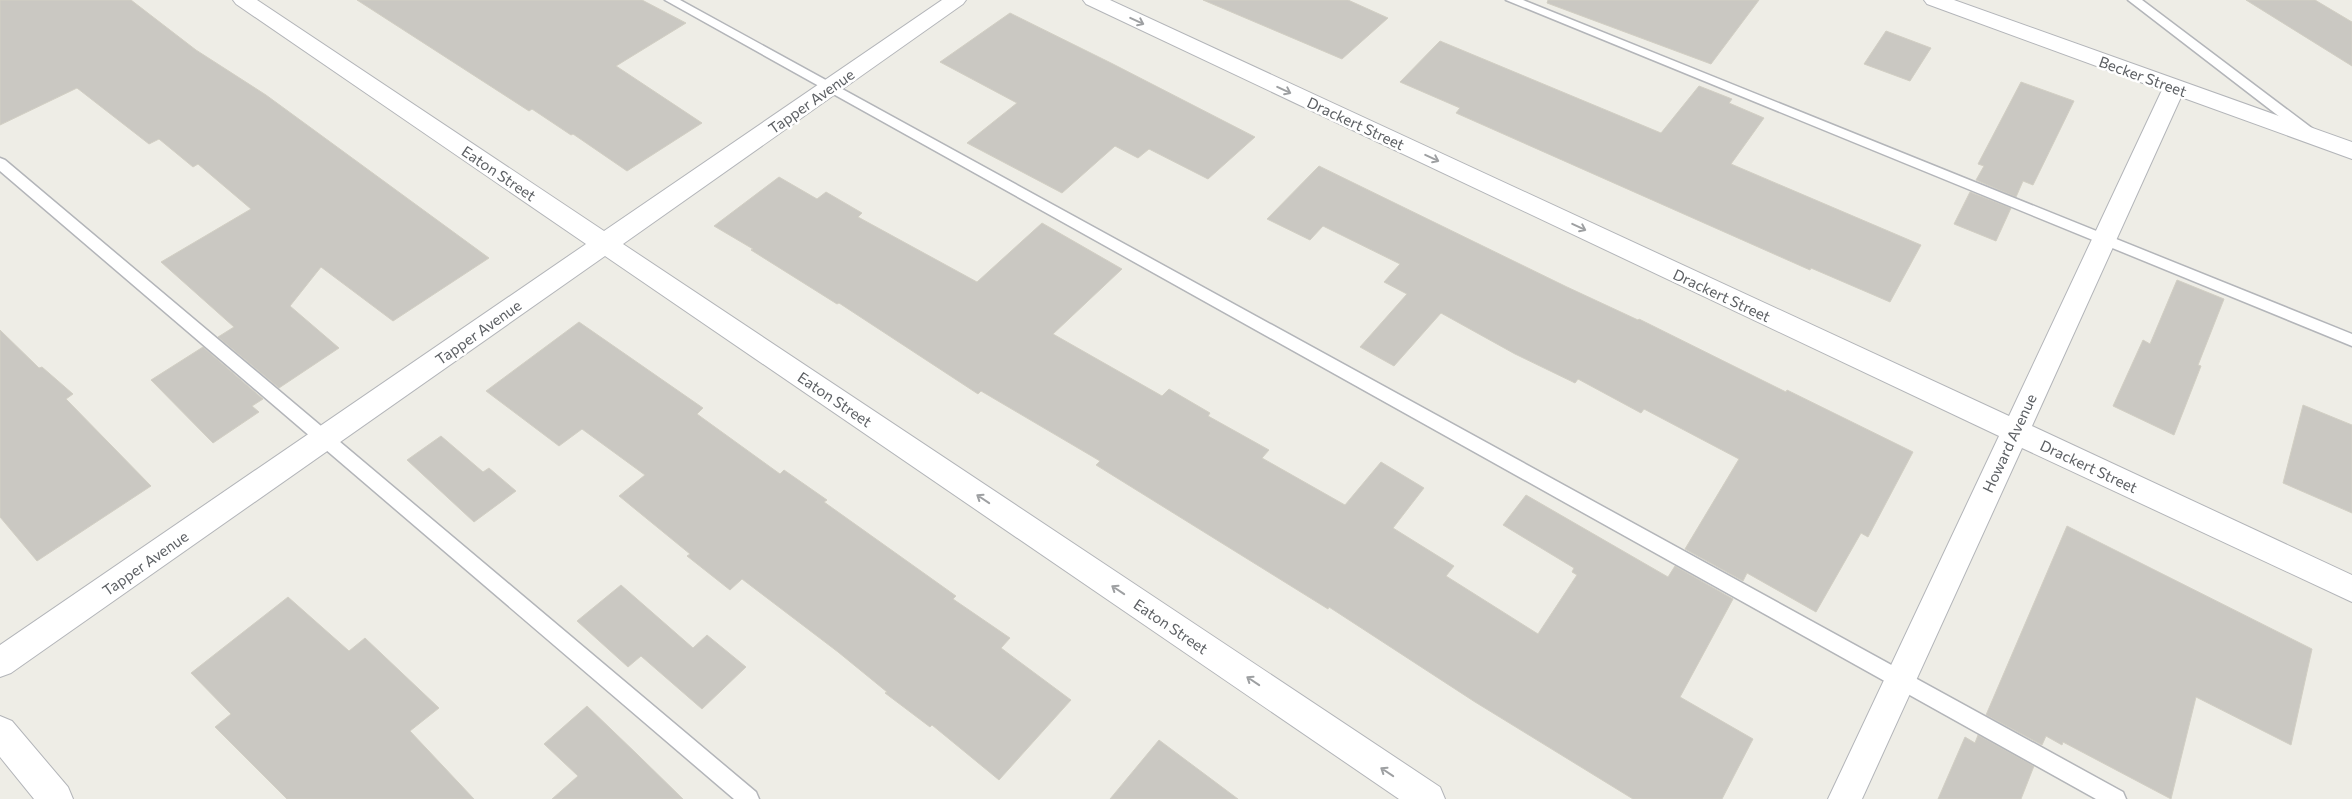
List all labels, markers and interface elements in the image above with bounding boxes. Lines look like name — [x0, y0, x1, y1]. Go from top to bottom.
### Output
one-way arrow — [1129, 16, 1144, 26]
street label: Becker Street — [2097, 52, 2189, 100]
street label: Tapper Avenue — [765, 65, 857, 137]
one-way arrow — [1276, 85, 1291, 95]
street label: Drackert Street — [1304, 93, 1408, 153]
street label: Eaton Street — [458, 142, 540, 204]
one-way arrow — [1424, 154, 1439, 164]
one-way arrow — [1571, 223, 1586, 233]
street label: Drackert Street — [1670, 265, 1774, 325]
street label: Tapper Avenue — [432, 296, 524, 368]
street label: Eaton Street — [794, 368, 876, 430]
street label: Howard Avenue — [1978, 391, 2040, 495]
street label: Drackert Street — [2037, 436, 2141, 496]
one-way arrow — [976, 494, 990, 504]
street label: Tapper Avenue — [99, 527, 191, 599]
one-way arrow — [1111, 585, 1125, 595]
street label: Eaton Street — [1130, 595, 1212, 657]
one-way arrow — [1246, 676, 1260, 686]
one-way arrow — [1381, 767, 1395, 777]

